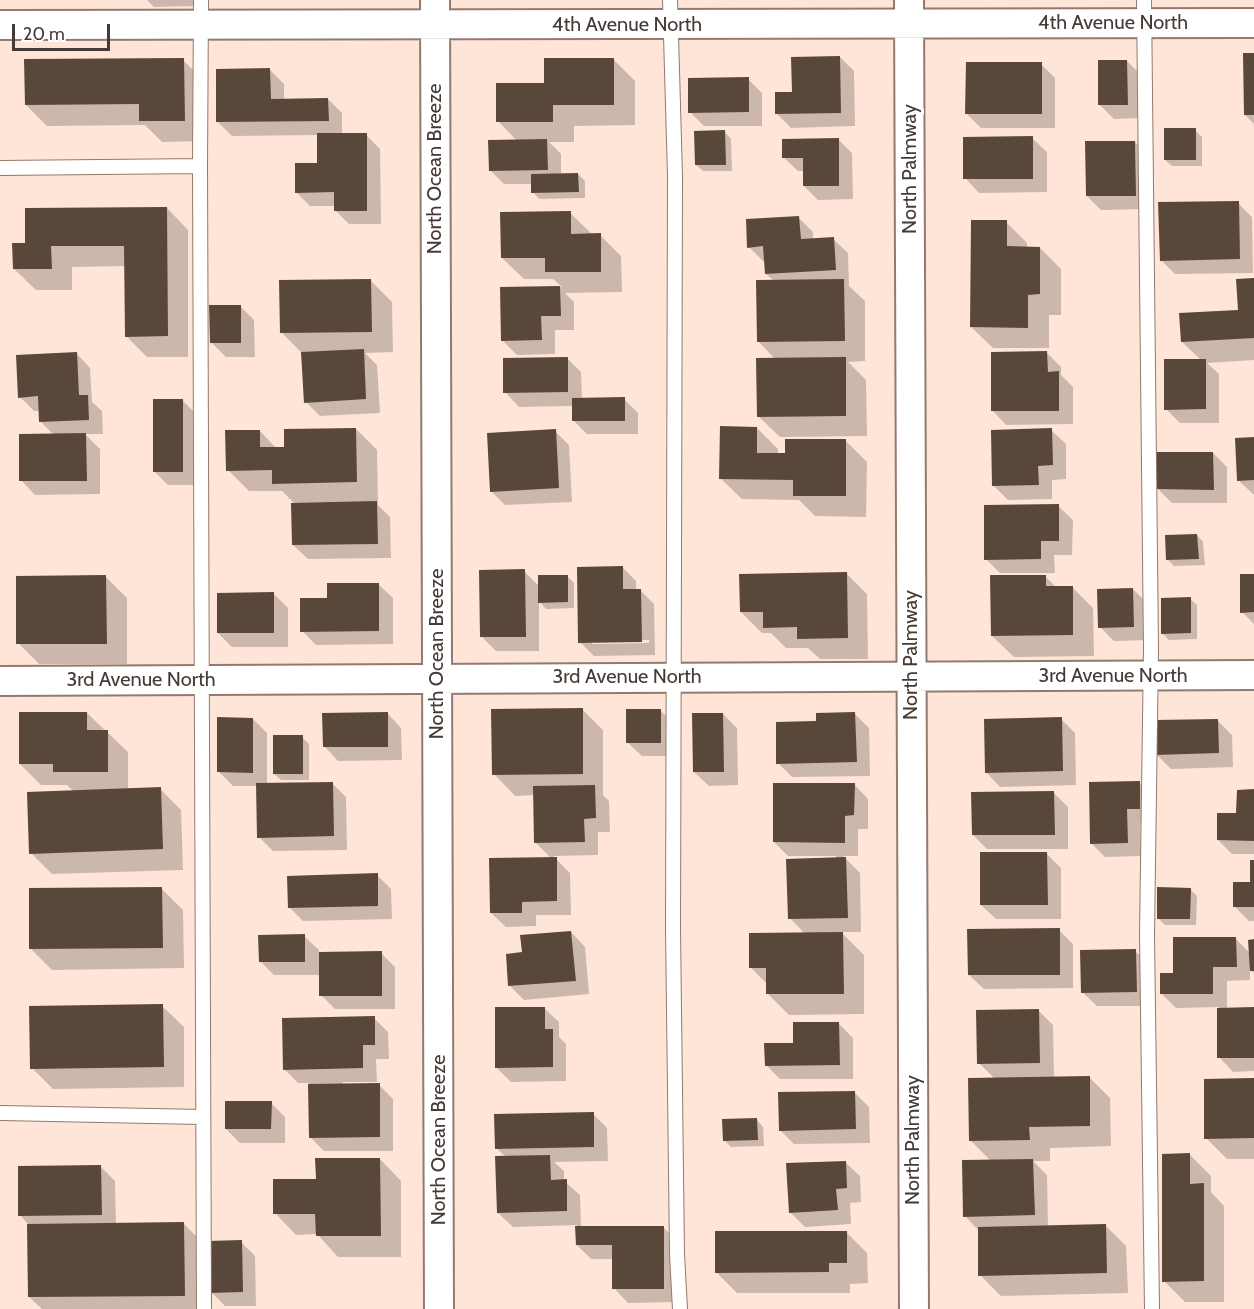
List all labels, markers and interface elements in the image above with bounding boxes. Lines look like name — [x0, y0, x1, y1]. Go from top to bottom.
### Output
street label: 4th Avenue North — [1038, 11, 1188, 35]
scale bar — [15, 12, 112, 50]
street label: 4th Avenue North — [552, 13, 702, 37]
text: 20 m — [23, 23, 65, 45]
street label: North Ocean Breeze — [423, 84, 447, 254]
street label: North Palmway — [898, 104, 922, 234]
street label: North Ocean Breeze — [425, 569, 449, 739]
street label: North Palmway — [899, 590, 923, 720]
street label: 3rd Avenue North — [1038, 664, 1188, 688]
street label: 3rd Avenue North — [552, 665, 702, 689]
street label: 3rd Avenue North — [66, 668, 216, 692]
street label: North Ocean Breeze — [427, 1055, 451, 1225]
street label: North Palmway — [901, 1075, 925, 1205]

